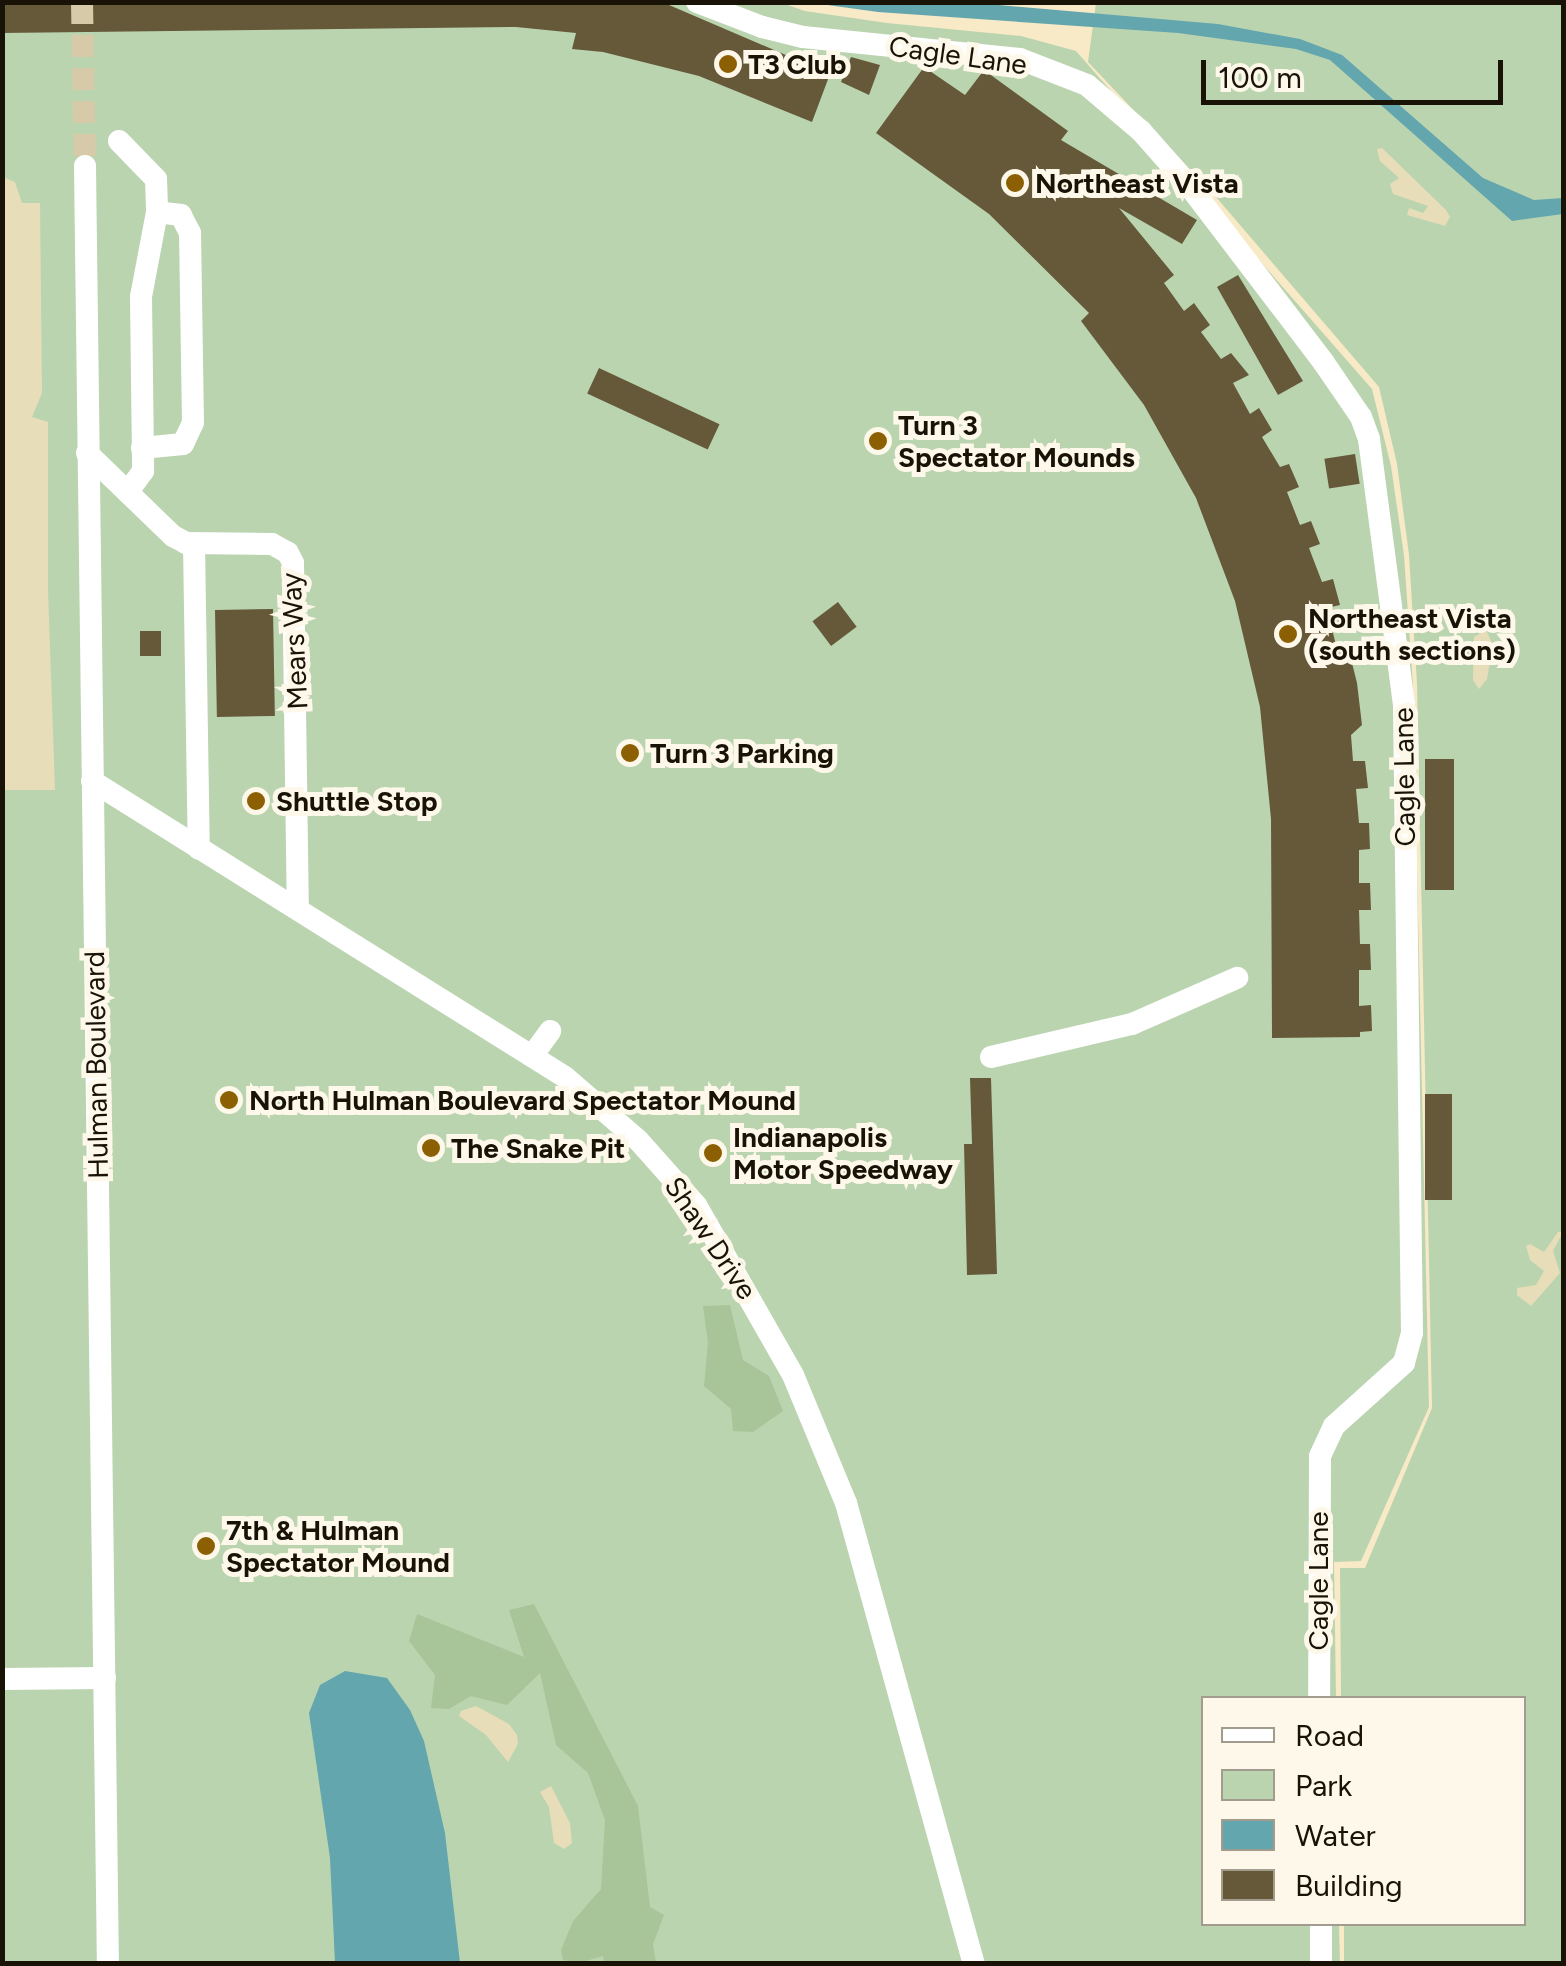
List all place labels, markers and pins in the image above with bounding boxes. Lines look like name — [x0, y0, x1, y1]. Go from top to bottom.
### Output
place label: T3 Club — [748, 47, 846, 81]
marker: T3 Club — [717, 53, 739, 75]
place label: Northeast Vista — [1035, 166, 1239, 200]
marker: Northeast Vista — [1004, 172, 1026, 194]
place label: Turn 3 Spectator Mounds — [898, 408, 1135, 474]
marker: Turn 3 Spectator Mounds — [867, 430, 889, 452]
place label: Northeast Vista (south sections) — [1308, 601, 1516, 667]
marker: Northeast Vista (south sections) — [1277, 623, 1299, 645]
place label: Turn 3 Parking — [650, 736, 834, 770]
marker: Turn 3 Parking — [619, 742, 641, 764]
place label: Shuttle Stop — [276, 784, 438, 818]
marker: Shuttle Stop — [245, 790, 267, 812]
place label: North Hulman Boulevard Spectator Mound — [249, 1083, 796, 1117]
marker: North Hulman Boulevard Spectator Mound — [218, 1089, 240, 1111]
place label: Indianapolis Motor Speedway — [733, 1120, 953, 1186]
place label: The Snake Pit — [451, 1131, 625, 1165]
marker: The Snake Pit — [420, 1137, 442, 1159]
marker: Indianapolis Motor Speedway — [702, 1142, 724, 1164]
place label: 7th & Hulman Spectator Mound — [226, 1513, 450, 1579]
marker: 7th & Hulman Spectator Mound — [195, 1535, 217, 1557]

